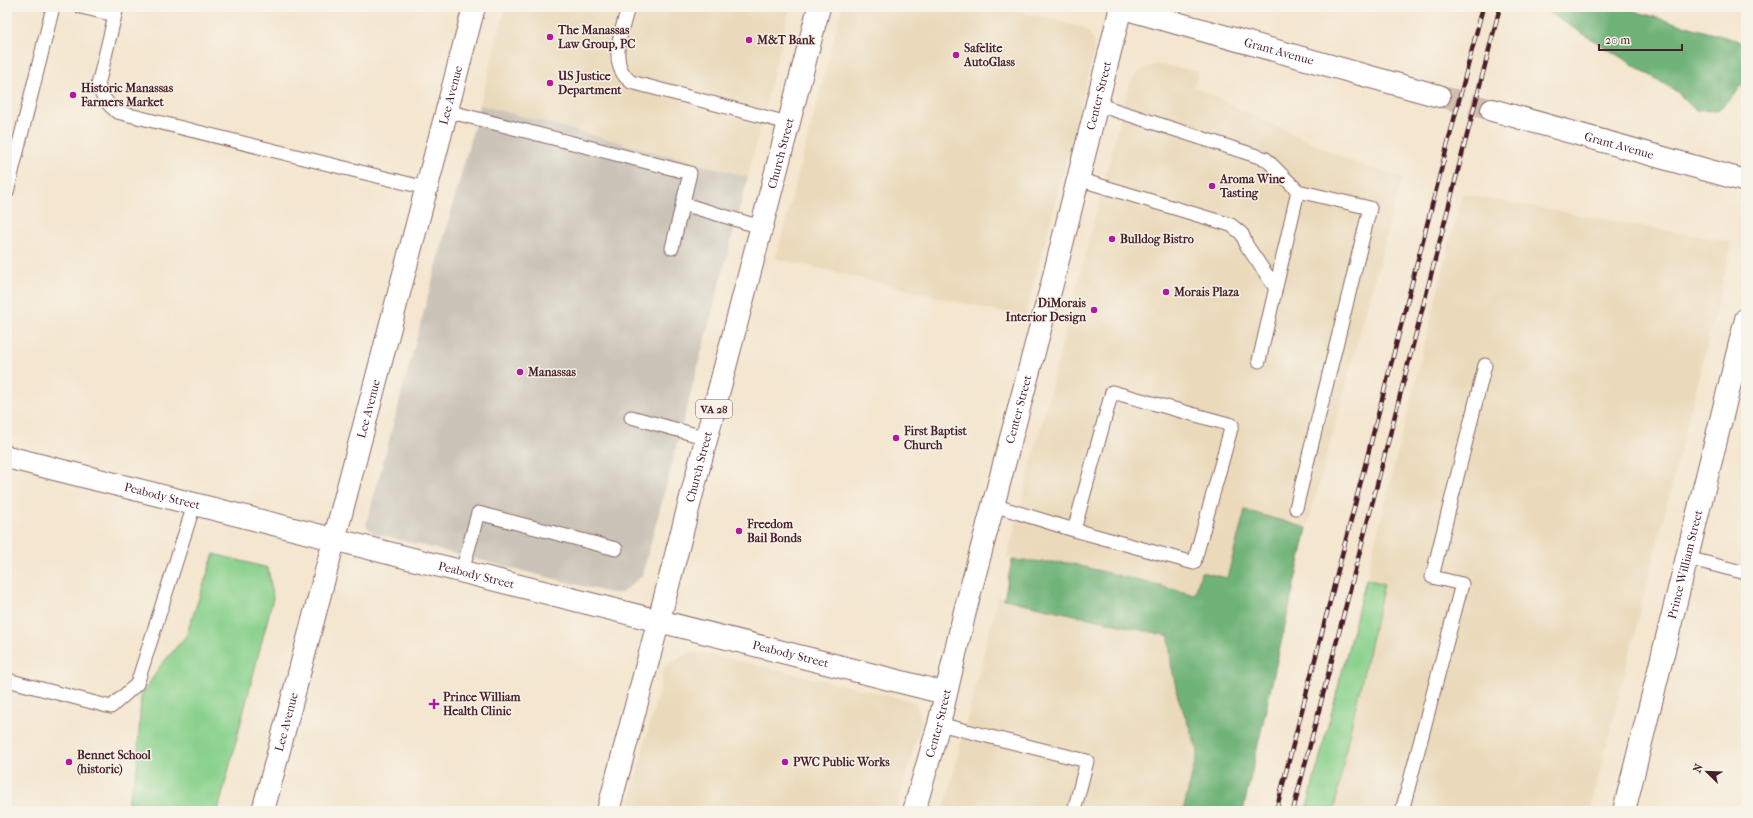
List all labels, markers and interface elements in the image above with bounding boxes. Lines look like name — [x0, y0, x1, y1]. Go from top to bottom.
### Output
place label: The Manassas Law Group, PC — [557, 23, 635, 52]
scale bar — [1599, 26, 1682, 52]
marker: The Manassas Law Group, PC — [545, 32, 555, 42]
place label: M&T Bank — [756, 33, 816, 47]
text: 20 m — [1605, 33, 1630, 47]
marker: M&T Bank — [744, 35, 754, 45]
street label: Grant Avenue — [1243, 35, 1315, 68]
place label: Safelite AutoGlass — [963, 41, 1016, 69]
marker: Safelite AutoGlass — [951, 50, 961, 60]
street label: Center Street — [1084, 59, 1114, 132]
street label: Lee Avenue — [436, 64, 465, 126]
place label: US Justice Department — [557, 69, 622, 98]
marker: US Justice Department — [545, 78, 555, 88]
place label: Historic Manassas Farmers Market — [80, 81, 174, 109]
marker: Historic Manassas Farmers Market — [68, 90, 78, 100]
street label: Church Street — [765, 116, 797, 190]
street label: Grant Avenue — [1583, 129, 1656, 162]
place label: Aroma Wine Tasting — [1219, 172, 1285, 201]
marker: Aroma Wine Tasting — [1207, 181, 1217, 191]
place label: Bulldog Bistro — [1120, 232, 1194, 247]
marker: Bulldog Bistro — [1107, 234, 1117, 244]
place label: Morais Plaza — [1173, 285, 1239, 299]
marker: Morais Plaza — [1161, 287, 1171, 297]
place label: DiMorais Interior Design — [1006, 296, 1087, 325]
marker: DiMorais Interior Design — [1089, 305, 1099, 315]
place label: Manassas — [527, 365, 576, 379]
marker: Manassas — [515, 367, 525, 377]
street label: Center Street — [1003, 373, 1035, 445]
street label: Lee Avenue — [354, 378, 383, 440]
road number: VA 28 — [696, 400, 732, 418]
place label: First Baptist Church — [903, 424, 967, 452]
street label: Church Street — [683, 429, 715, 504]
marker: First Baptist Church — [891, 433, 901, 443]
street label: Peabody Street — [123, 480, 202, 513]
street label: Prince William Street — [1665, 508, 1706, 620]
place label: Freedom Bail Bonds — [746, 517, 802, 545]
marker: Freedom Bail Bonds — [734, 526, 744, 536]
street label: Peabody Street — [437, 559, 517, 592]
street label: Peabody Street — [751, 638, 831, 671]
street label: Center Street — [923, 687, 954, 759]
place label: Prince William Health Clinic — [443, 690, 522, 718]
street label: Lee Avenue — [272, 691, 301, 753]
marker: Prince William Health Clinic — [428, 698, 440, 710]
place label: Bennet School (historic) — [77, 748, 152, 776]
north arrow — [1687, 752, 1727, 792]
place label: PWC Public Works — [793, 755, 890, 769]
marker: Bennet School (historic) — [64, 757, 74, 767]
marker: PWC Public Works — [780, 757, 790, 767]
text: N — [1691, 761, 1706, 775]

